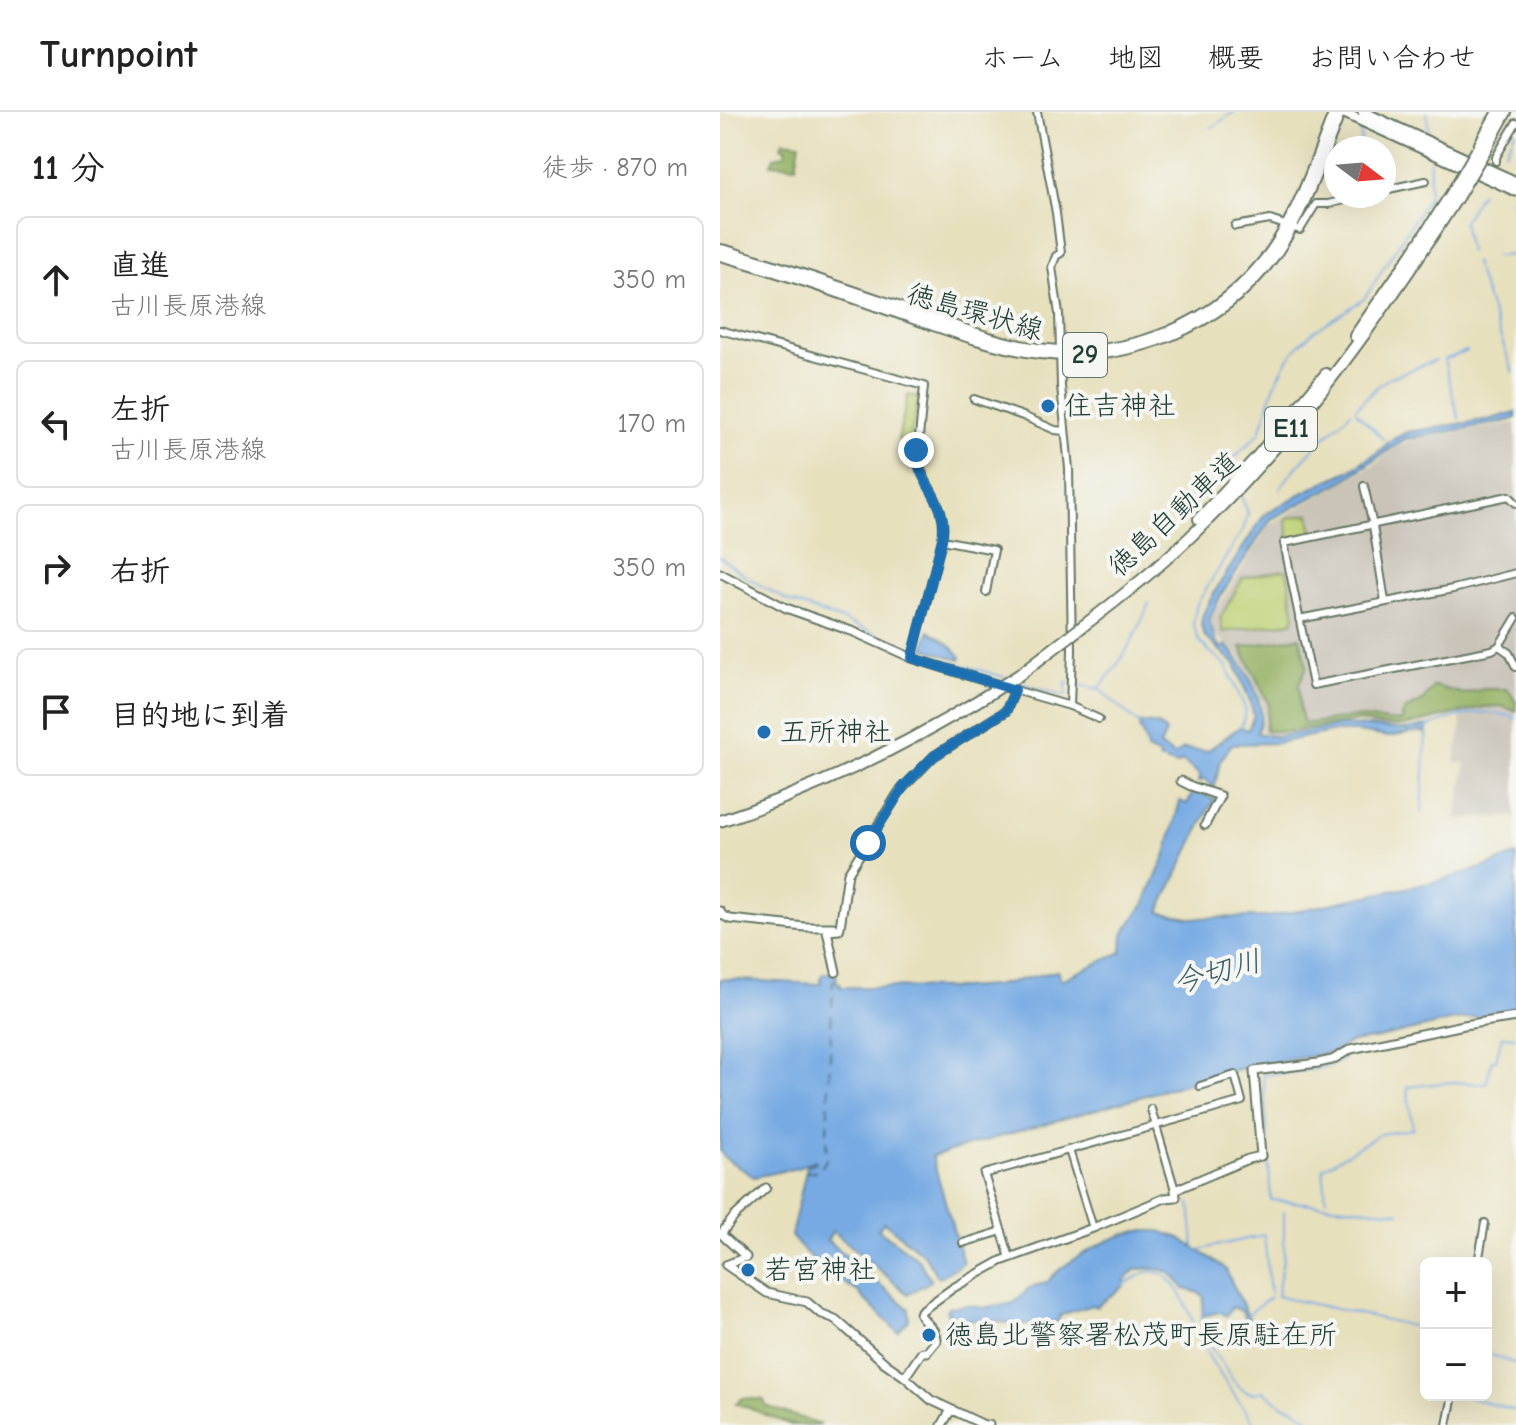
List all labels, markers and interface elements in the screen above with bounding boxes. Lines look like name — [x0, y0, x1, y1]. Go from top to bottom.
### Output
text: Turnpoint — [40, 33, 197, 77]
text: ホーム — [981, 42, 1064, 74]
text: 地図 — [1108, 42, 1164, 74]
text: 概要 — [1208, 42, 1264, 74]
text: お問い合わせ — [1308, 42, 1476, 74]
north arrow — [1324, 136, 1396, 208]
text: 11 分 — [32, 148, 105, 188]
text: 徒歩 · 870 m — [542, 153, 688, 183]
text: 直進 — [110, 248, 170, 283]
icon: ahead — [34, 258, 78, 302]
text: 350 m — [613, 265, 686, 295]
street label: 徳島環状線 — [903, 277, 1047, 347]
text: 古川長原港線 — [110, 291, 266, 321]
road number: 29 — [1063, 333, 1107, 377]
place label: 住吉神社 — [1064, 390, 1176, 422]
text: 左折 — [110, 392, 170, 427]
marker: 住吉神社 — [1039, 397, 1057, 415]
icon: left — [34, 402, 78, 446]
road number: E11 — [1265, 407, 1317, 451]
text: 170 m — [617, 409, 686, 439]
route end — [898, 432, 934, 468]
text: 古川長原港線 — [110, 435, 266, 465]
street label: 徳島自動車道 — [1102, 445, 1246, 583]
icon: right — [34, 546, 78, 590]
text: 350 m — [613, 553, 686, 583]
text: 右折 — [110, 554, 170, 589]
icon: arrive — [34, 690, 78, 734]
text: 目的地に到着 — [110, 698, 290, 733]
place label: 五所神社 — [780, 716, 892, 748]
marker: 五所神社 — [755, 723, 773, 741]
route start — [850, 825, 886, 861]
water label: 今切川 — [1169, 943, 1265, 1001]
place label: 若宮神社 — [764, 1254, 876, 1286]
map controls — [1420, 1257, 1492, 1401]
button: + — [1420, 1257, 1492, 1329]
marker: 若宮神社 — [739, 1261, 757, 1279]
place label: 徳島北警察署松茂町長原駐在所 — [945, 1319, 1337, 1351]
marker: 徳島北警察署松茂町長原駐在所 — [920, 1326, 938, 1344]
button: − — [1420, 1329, 1492, 1401]

